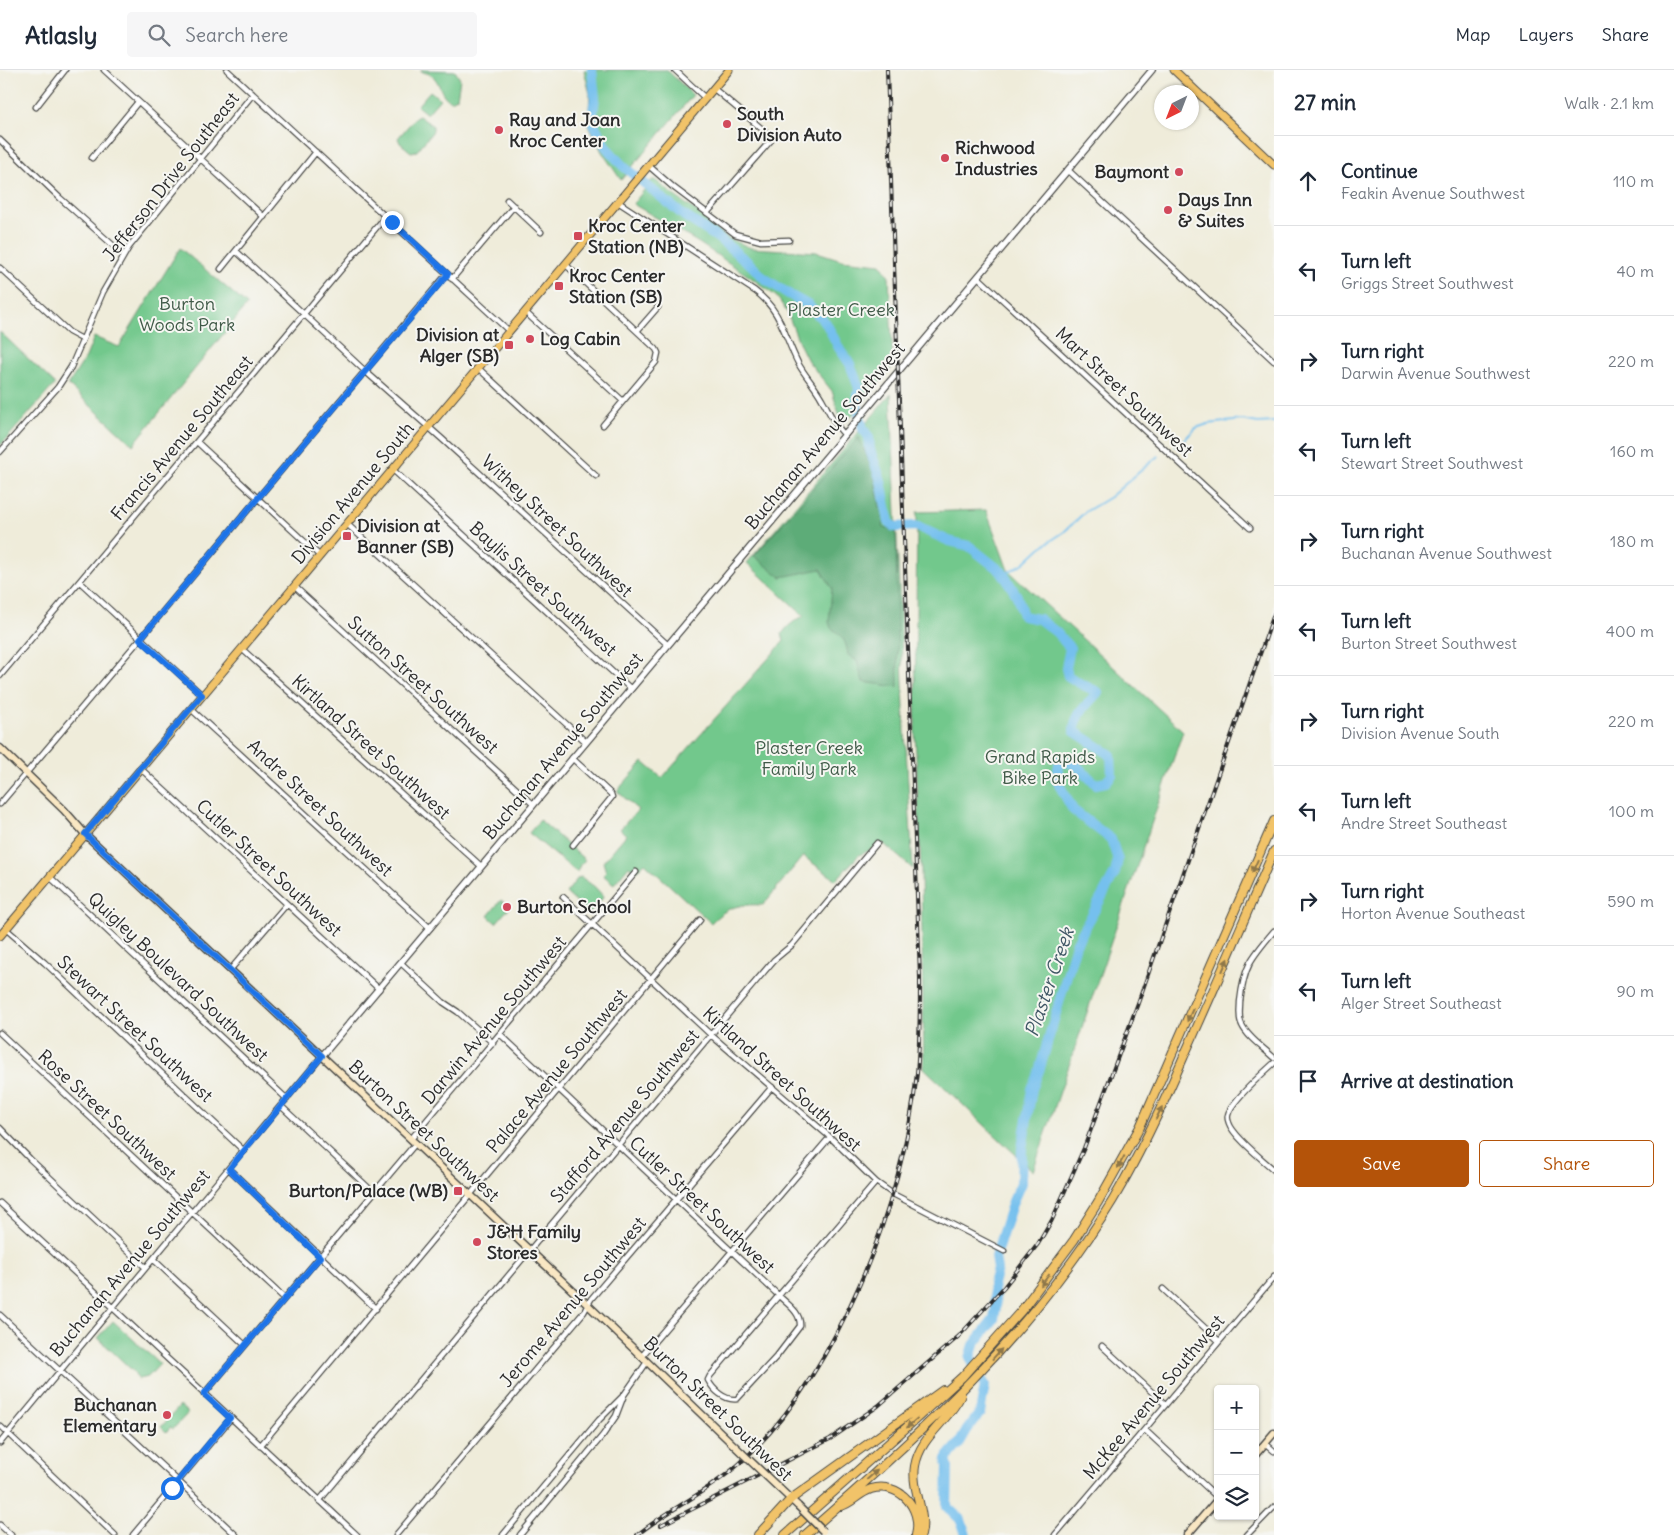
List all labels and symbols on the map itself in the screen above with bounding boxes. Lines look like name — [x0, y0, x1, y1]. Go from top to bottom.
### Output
north arrow — [1154, 85, 1199, 130]
street label: Jefferson Drive Southeast — [97, 87, 244, 266]
place label: South Division Auto — [737, 102, 842, 146]
place label: Ray and Joan Kroc Center — [509, 108, 621, 152]
marker: South Division Auto — [721, 118, 733, 130]
marker: Ray and Joan Kroc Center — [493, 124, 505, 136]
place label: Richwood Industries — [955, 136, 1038, 180]
marker: Richwood Industries — [939, 152, 951, 164]
place label: Baymont — [1095, 160, 1170, 183]
marker: Baymont — [1173, 166, 1185, 178]
place label: Days Inn & Suites — [1178, 188, 1253, 232]
marker: Days Inn & Suites — [1162, 204, 1174, 216]
route end — [381, 211, 404, 234]
place label: Kroc Center Station (NB) — [588, 214, 685, 258]
marker: Kroc Center Station (NB) — [572, 230, 584, 242]
place label: Kroc Center Station (SB) — [569, 264, 666, 308]
marker: Kroc Center Station (SB) — [553, 280, 565, 292]
park label: Burton Woods Park — [139, 292, 235, 336]
park label: Plaster Creek — [787, 298, 895, 321]
street label: Mart Street Southwest — [1051, 322, 1198, 461]
place label: Division at Alger (SB) — [416, 323, 500, 367]
place label: Log Cabin — [540, 327, 621, 350]
marker: Log Cabin — [524, 333, 536, 345]
street label: Buchanan Avenue Southwest — [740, 337, 910, 534]
marker: Division at Alger (SB) — [503, 339, 515, 351]
street label: Francis Avenue Southeast — [106, 350, 258, 525]
street label: Division Avenue South — [286, 417, 419, 568]
street label: Withey Street Southwest — [477, 450, 638, 602]
place label: Division at Banner (SB) — [357, 514, 454, 558]
street label: Baylis Street Southwest — [465, 516, 622, 661]
marker: Division at Banner (SB) — [341, 530, 353, 542]
street label: Sutton Street Southwest — [343, 611, 503, 758]
street label: Buchanan Avenue Southwest — [478, 647, 648, 844]
street label: Kirtland Street Southwest — [287, 669, 455, 824]
street label: Andre Street Southwest — [243, 734, 398, 881]
park label: Plaster Creek Family Park — [755, 736, 863, 780]
park label: Grand Rapids Bike Park — [985, 745, 1095, 789]
street label: Cutler Street Southwest — [192, 794, 347, 941]
one-way arrow — [1250, 859, 1258, 873]
street label: Quigley Boulevard Southwest — [83, 887, 273, 1066]
place label: Burton School — [517, 895, 631, 918]
marker: Burton School — [501, 901, 513, 913]
water label: Plaster Creek — [1019, 923, 1079, 1040]
street label: Darwin Avenue Southwest — [416, 931, 571, 1109]
street label: Stewart Street Southwest — [53, 950, 218, 1107]
one-way arrow — [1221, 958, 1229, 972]
street label: Palace Avenue Southwest — [481, 984, 632, 1158]
street label: Kirtland Street Southwest — [698, 1001, 866, 1156]
one-way arrow — [1186, 1008, 1194, 1022]
street label: Stafford Avenue Southwest — [545, 1024, 704, 1207]
street label: Rose Street Southwest — [33, 1045, 181, 1185]
street label: Burton Street Southwest — [344, 1055, 505, 1207]
one-way arrow — [1155, 1106, 1163, 1121]
street label: Cutler Street Southwest — [625, 1131, 780, 1278]
one-way arrow — [1117, 1155, 1126, 1169]
street label: Buchanan Avenue Southwest — [45, 1164, 215, 1361]
place label: Burton/Palace (WB) — [289, 1179, 448, 1202]
marker: Burton/Palace (WB) — [452, 1185, 464, 1197]
street label: Jerome Avenue Southwest — [495, 1212, 651, 1392]
place label: J&H Family Stores — [487, 1220, 581, 1264]
marker: J&H Family Stores — [471, 1236, 483, 1248]
one-way arrow — [1040, 1273, 1051, 1286]
street label: McKee Avenue Southwest — [1078, 1310, 1229, 1484]
street label: Burton Street Southwest — [639, 1332, 798, 1486]
one-way arrow — [991, 1349, 1003, 1361]
place label: Buchanan Elementary — [63, 1393, 158, 1437]
marker: Buchanan Elementary — [161, 1409, 173, 1421]
one-way arrow — [906, 1417, 918, 1429]
one-way arrow — [866, 1469, 878, 1481]
route start — [161, 1477, 184, 1500]

